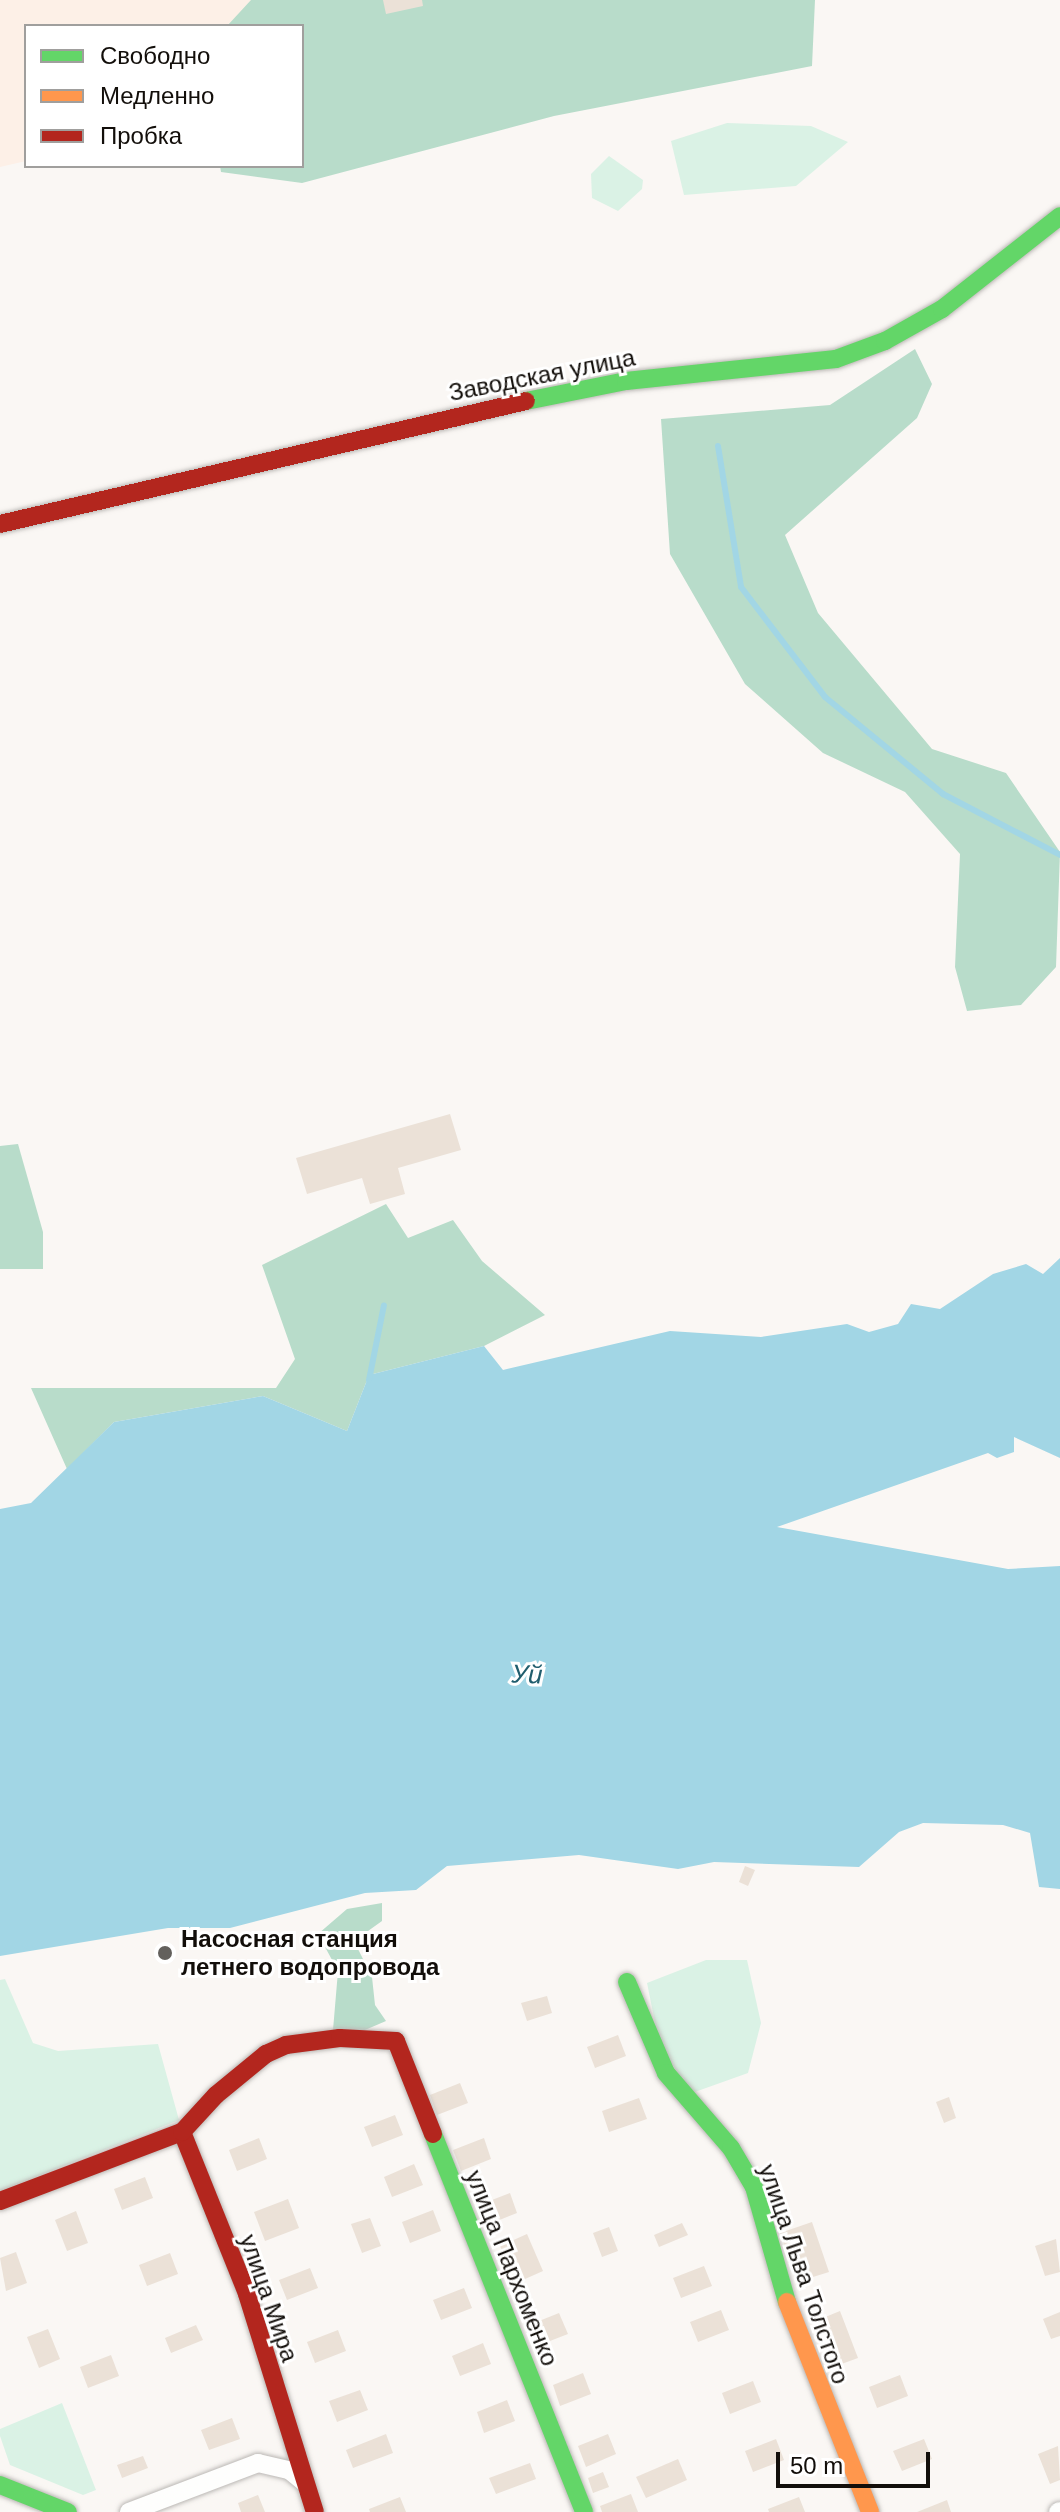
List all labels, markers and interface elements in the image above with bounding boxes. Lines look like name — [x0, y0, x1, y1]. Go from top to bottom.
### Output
legend — [24, 24, 304, 168]
text: Свободно — [100, 42, 210, 69]
text: Медленно — [100, 82, 214, 109]
text: Пробка — [100, 122, 182, 149]
street label: Заводская улица — [446, 343, 638, 407]
water label: Уй — [511, 1659, 543, 1691]
place label: Насосная станция летнего водопровода — [181, 1925, 439, 1981]
marker: Насосная станция летнего водопровода — [156, 1944, 174, 1962]
street label: улица Льва Толстого — [753, 2160, 855, 2388]
street label: улица Пархоменко — [460, 2166, 564, 2370]
street label: улица Мира — [234, 2231, 304, 2365]
scale bar — [780, 2436, 934, 2486]
text: 50 m — [790, 2452, 843, 2479]

